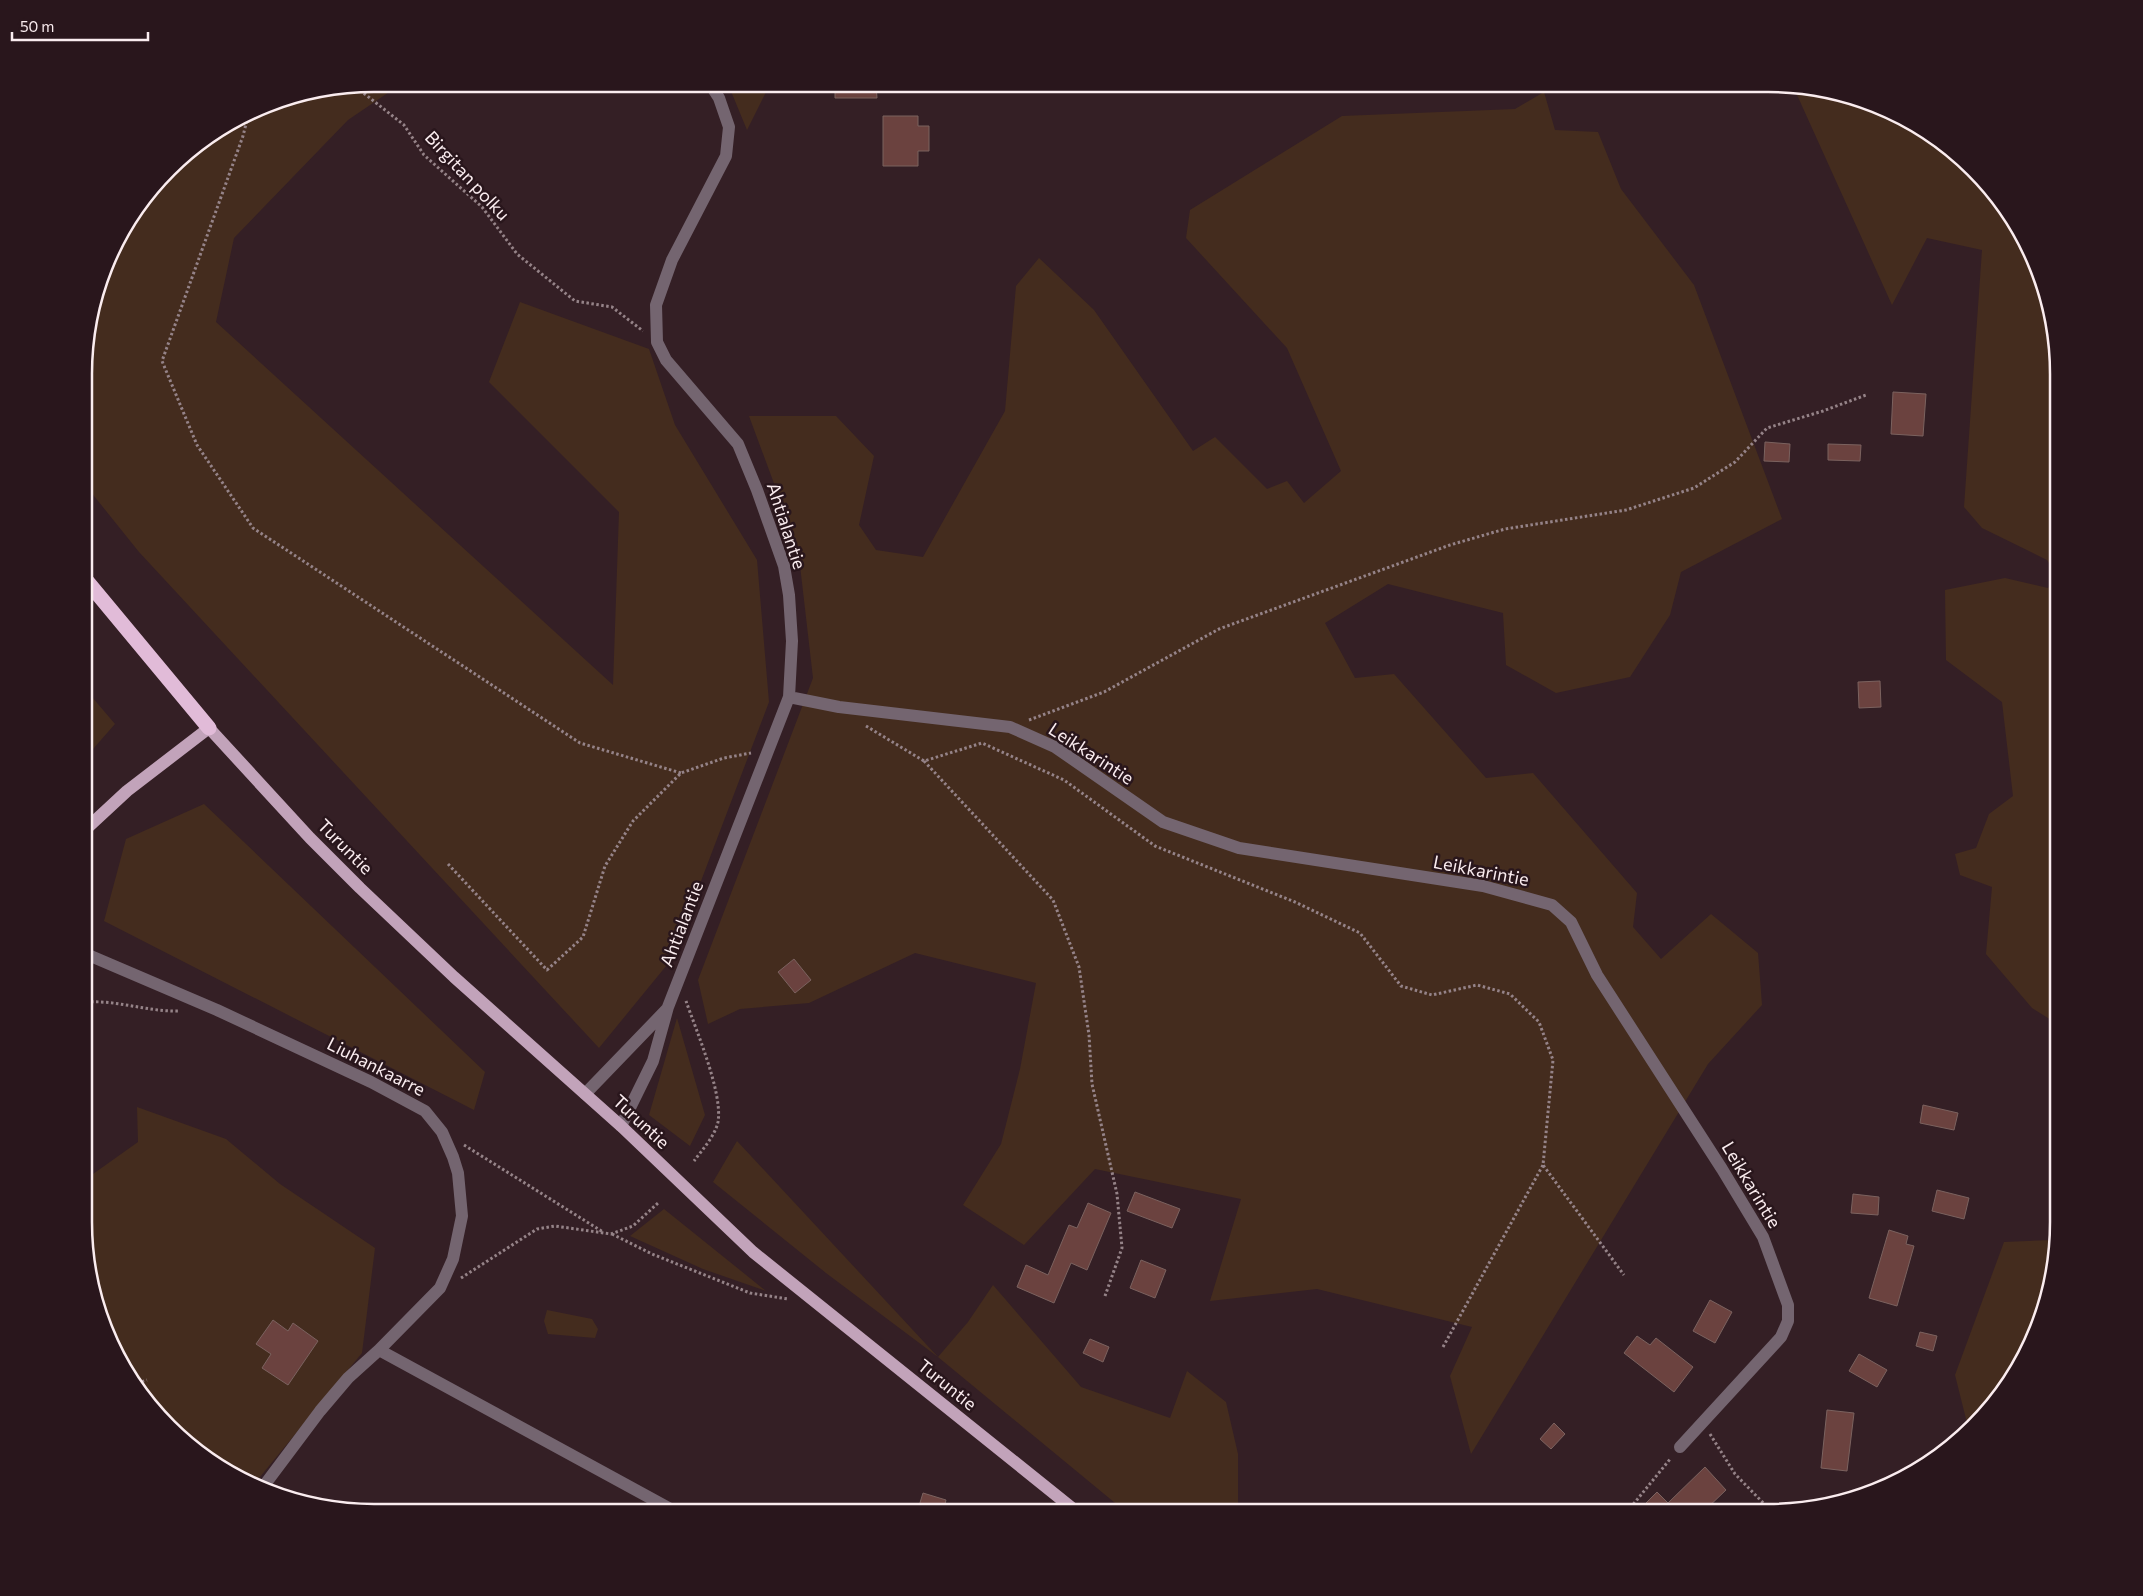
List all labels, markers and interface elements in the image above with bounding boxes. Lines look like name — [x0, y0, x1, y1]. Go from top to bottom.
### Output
scale bar — [12, 10, 149, 42]
text: 50 m — [20, 17, 54, 35]
street label: Birgitan polku — [421, 126, 515, 225]
street label: Ahtialantie — [763, 480, 811, 572]
street label: Leikkarintie — [1045, 718, 1138, 789]
street label: Turuntie — [313, 814, 378, 879]
street label: Leikkarintie — [1431, 850, 1531, 890]
street label: Ahtialantie — [655, 878, 707, 970]
street label: Liuhankaarre — [324, 1032, 429, 1100]
street label: Turuntie — [609, 1090, 674, 1153]
street label: Leikkarintie — [1717, 1137, 1786, 1232]
street label: Turuntie — [914, 1354, 981, 1415]

